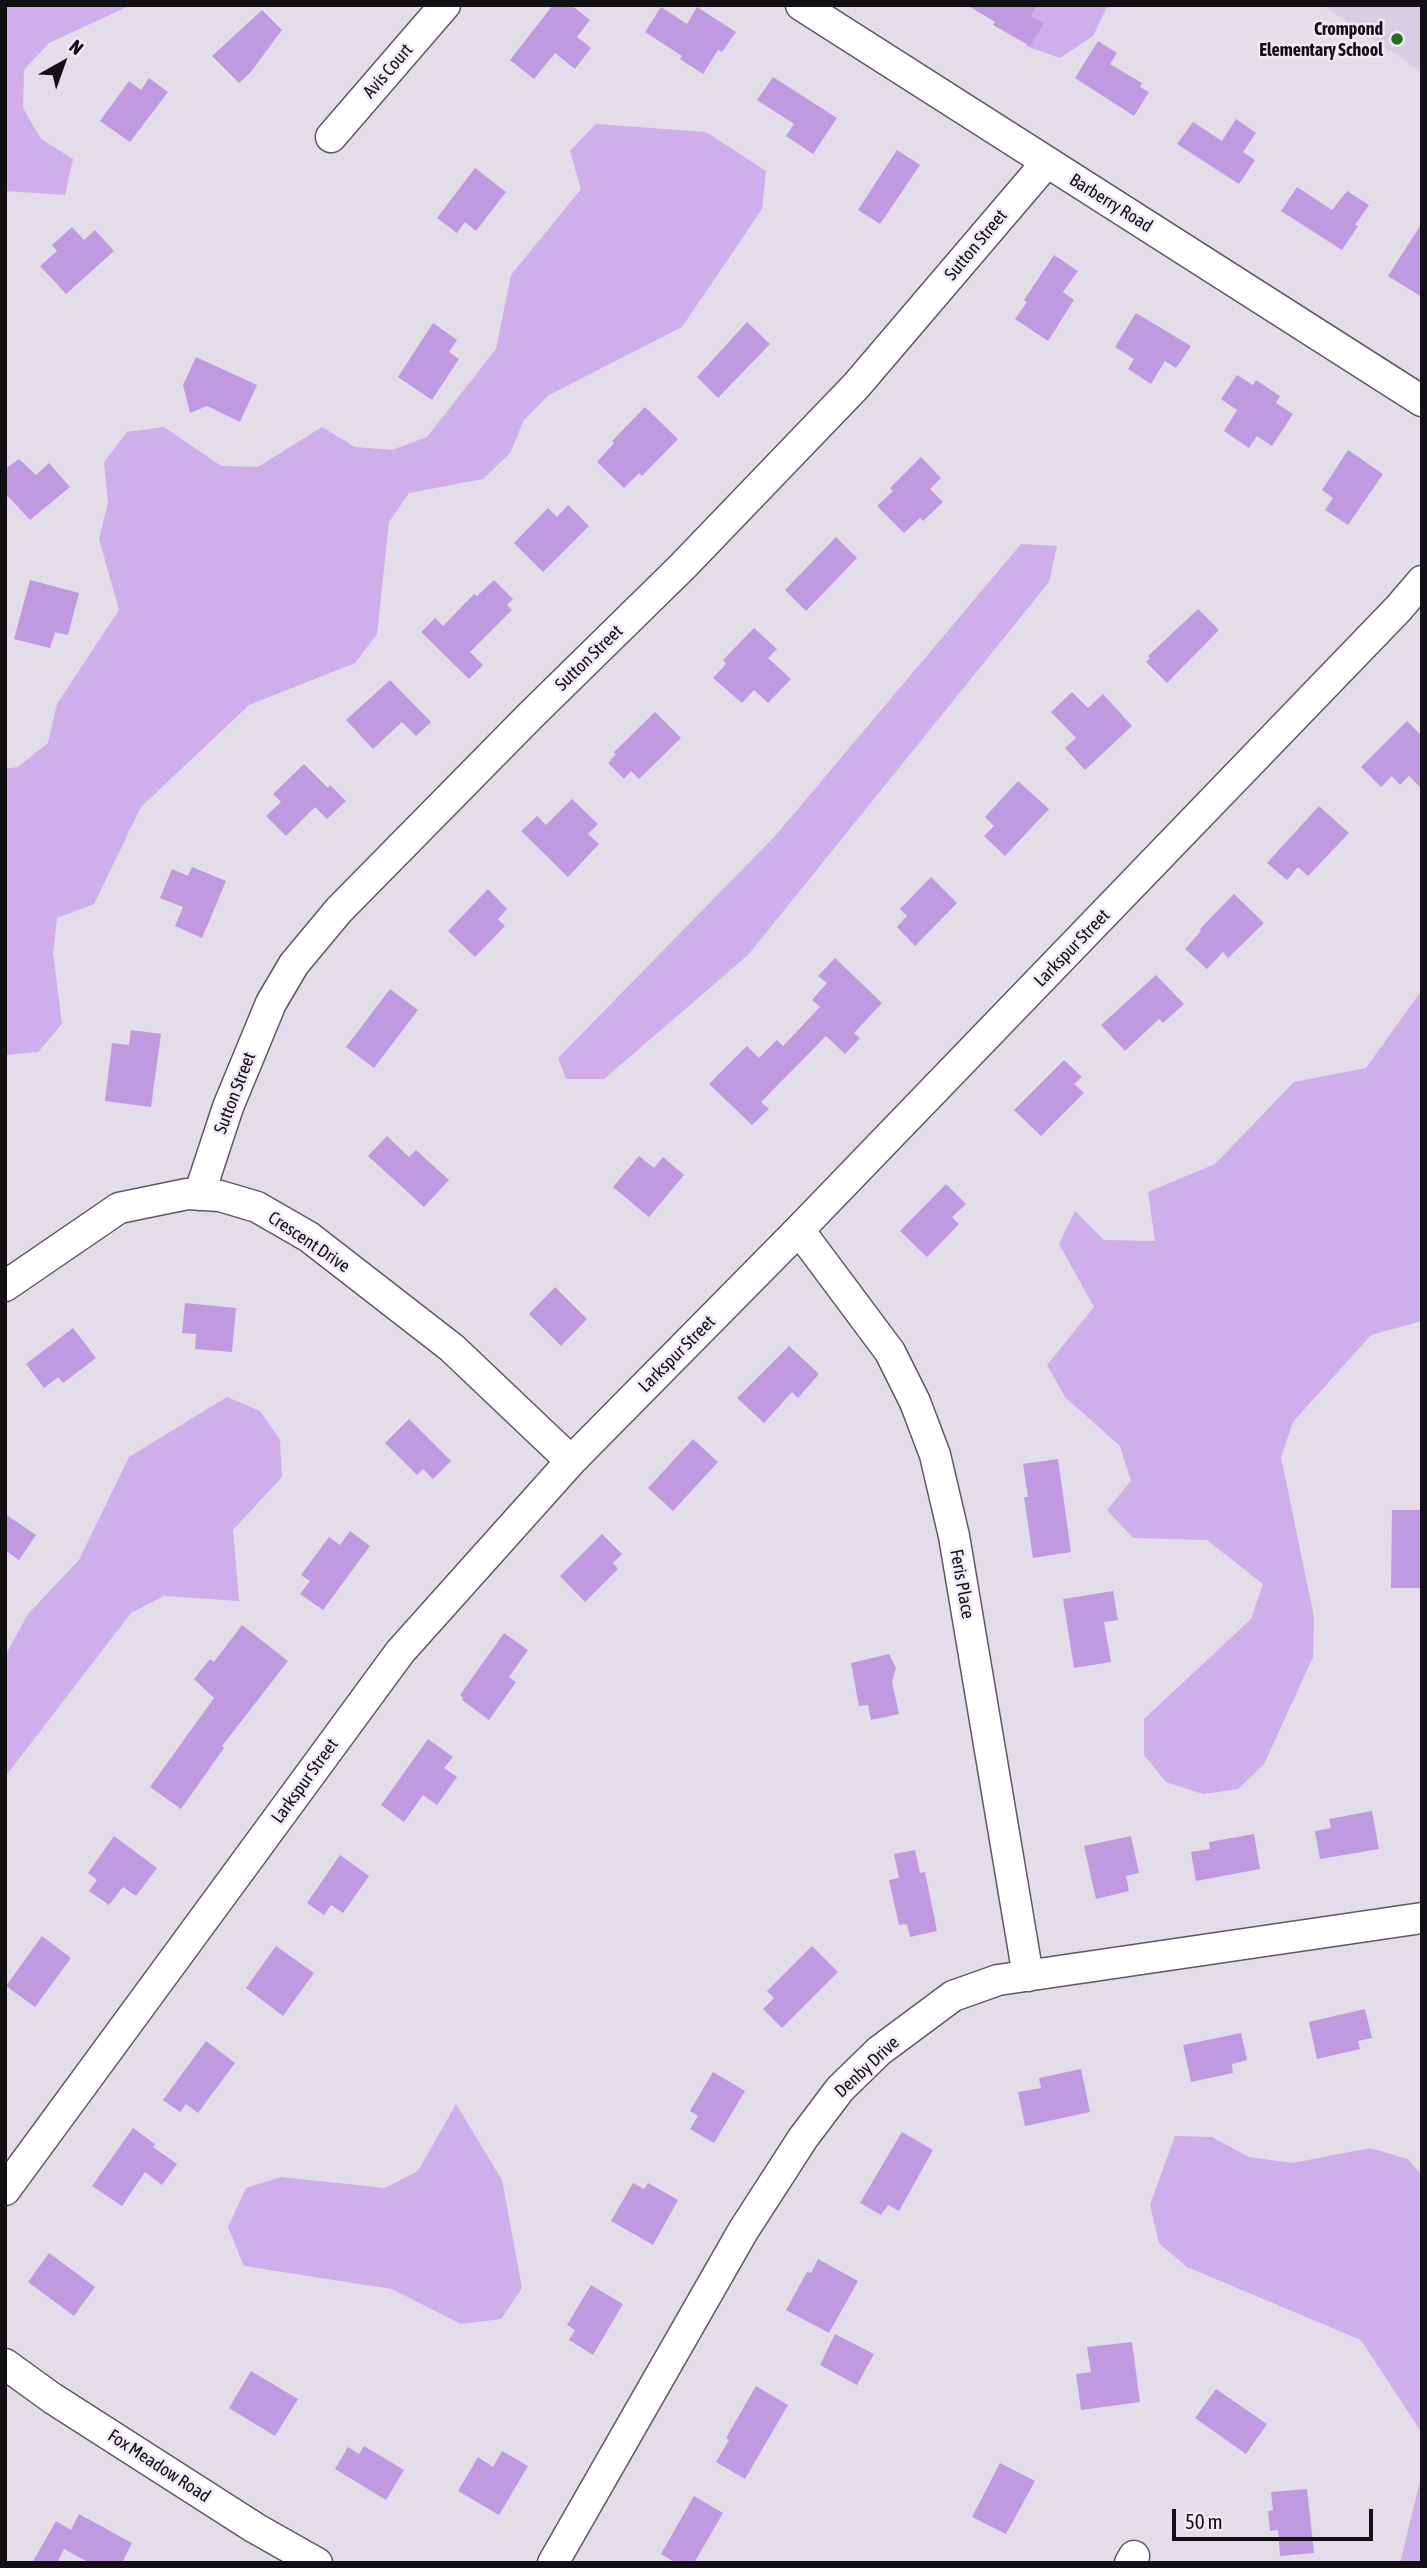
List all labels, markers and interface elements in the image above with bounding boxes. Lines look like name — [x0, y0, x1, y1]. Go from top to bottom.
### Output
place label: Crompond Elementary School — [1259, 18, 1383, 60]
north arrow — [28, 28, 98, 98]
marker: Crompond Elementary School — [1389, 31, 1405, 47]
text: N — [65, 35, 88, 59]
street label: Avis Court — [359, 39, 417, 103]
street label: Barberry Road — [1066, 169, 1156, 237]
street label: Sutton Street — [940, 205, 1012, 285]
street label: Sutton Street — [551, 621, 627, 695]
street label: Larkspur Street — [1030, 905, 1114, 991]
street label: Sutton Street — [210, 1049, 260, 1137]
street label: Crescent Drive — [264, 1207, 354, 1277]
street label: Larkspur Street — [634, 1311, 720, 1397]
street label: Feris Place — [945, 1548, 979, 1620]
street label: Larkspur Street — [267, 1734, 343, 1828]
street label: Denby Drive — [830, 2032, 904, 2102]
street label: Fox Meadow Road — [104, 2425, 214, 2507]
scale bar — [1175, 2494, 1376, 2538]
text: 50 m — [1185, 2509, 1223, 2533]

